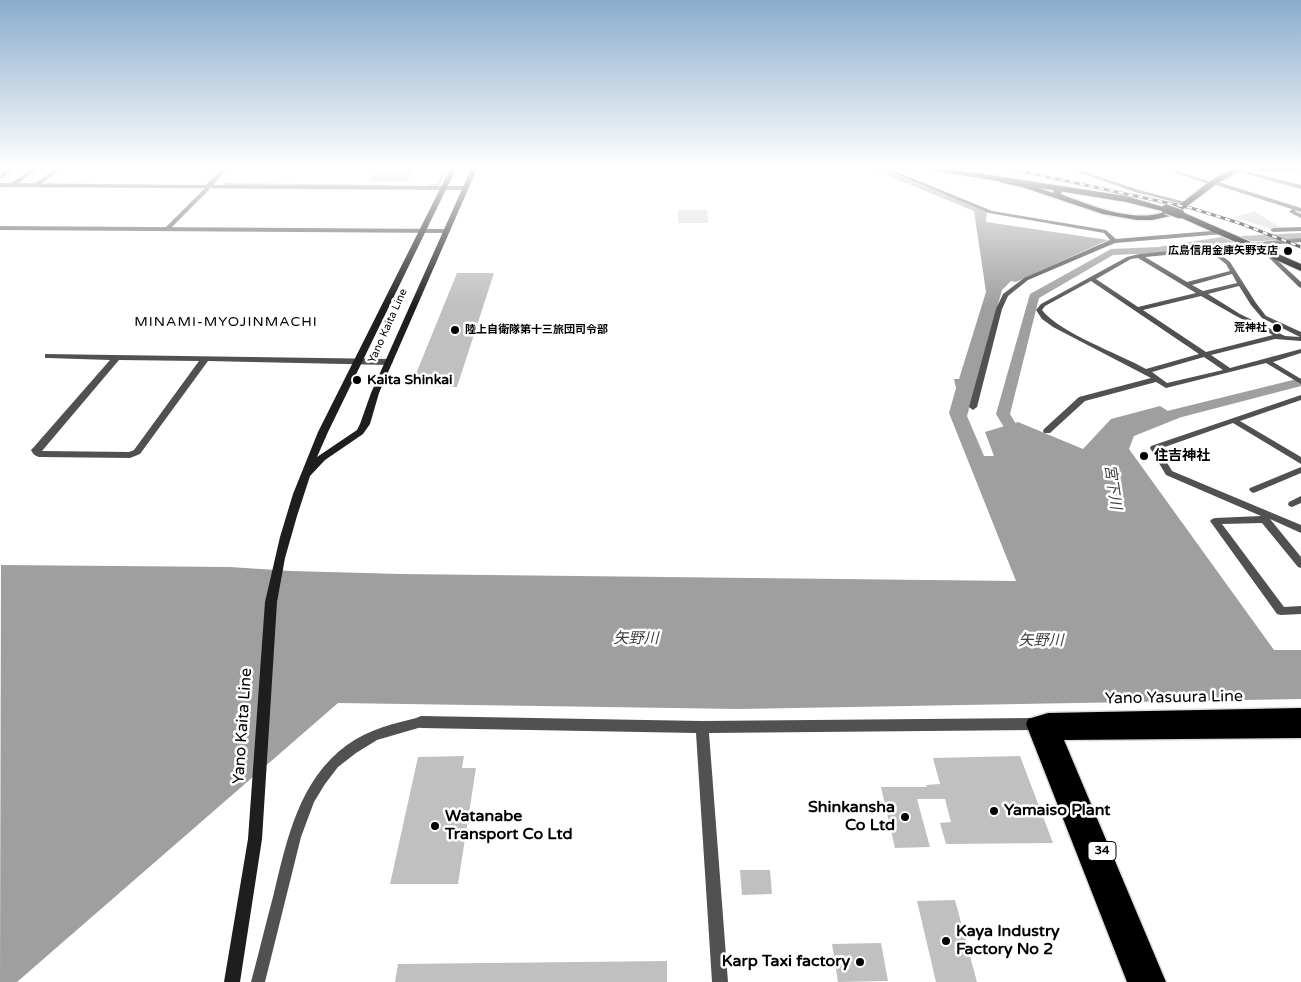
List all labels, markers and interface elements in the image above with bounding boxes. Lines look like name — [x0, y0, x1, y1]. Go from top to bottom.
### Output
place label: 広島信用金庫矢野支店 — [1168, 244, 1278, 258]
marker: 広島信用金庫矢野支店 — [1282, 245, 1294, 257]
street label: Yano Kaita Line — [366, 287, 410, 365]
district label: MINAMI-MYOJINMACHI — [132, 314, 320, 330]
place label: 荒神社 — [1234, 321, 1267, 335]
marker: 荒神社 — [1271, 322, 1283, 334]
place label: 陸上自衛隊第十三旅団司令部 — [465, 323, 608, 337]
marker: 陸上自衛隊第十三旅団司令部 — [449, 324, 461, 336]
place label: Kaita Shinkai — [367, 372, 452, 388]
marker: Kaita Shinkai — [351, 374, 363, 386]
place label: 住吉神社 — [1154, 448, 1210, 464]
marker: 住吉神社 — [1138, 450, 1150, 462]
water label: 宮下川 — [1100, 463, 1124, 511]
water label: 矢野川 — [614, 630, 658, 648]
water label: 矢野川 — [1019, 632, 1063, 650]
street label: Yano Kaita Line — [229, 667, 257, 785]
street label: Yano Yasuura Line — [1105, 687, 1243, 709]
place label: Shinkansha Co Ltd — [808, 798, 895, 836]
place label: Yamaiso Plant — [1004, 801, 1110, 821]
marker: Yamaiso Plant — [988, 805, 1000, 817]
place label: Watanabe Transport Co Ltd — [445, 807, 573, 845]
marker: Shinkansha Co Ltd — [899, 811, 911, 823]
marker: Watanabe Transport Co Ltd — [429, 820, 441, 832]
road number: 34 — [1088, 841, 1116, 860]
place label: Kaya Industry Factory No 2 — [956, 922, 1060, 960]
marker: Kaya Industry Factory No 2 — [940, 935, 952, 947]
place label: Karp Taxi factory — [722, 952, 850, 972]
marker: Karp Taxi factory — [854, 956, 866, 968]

